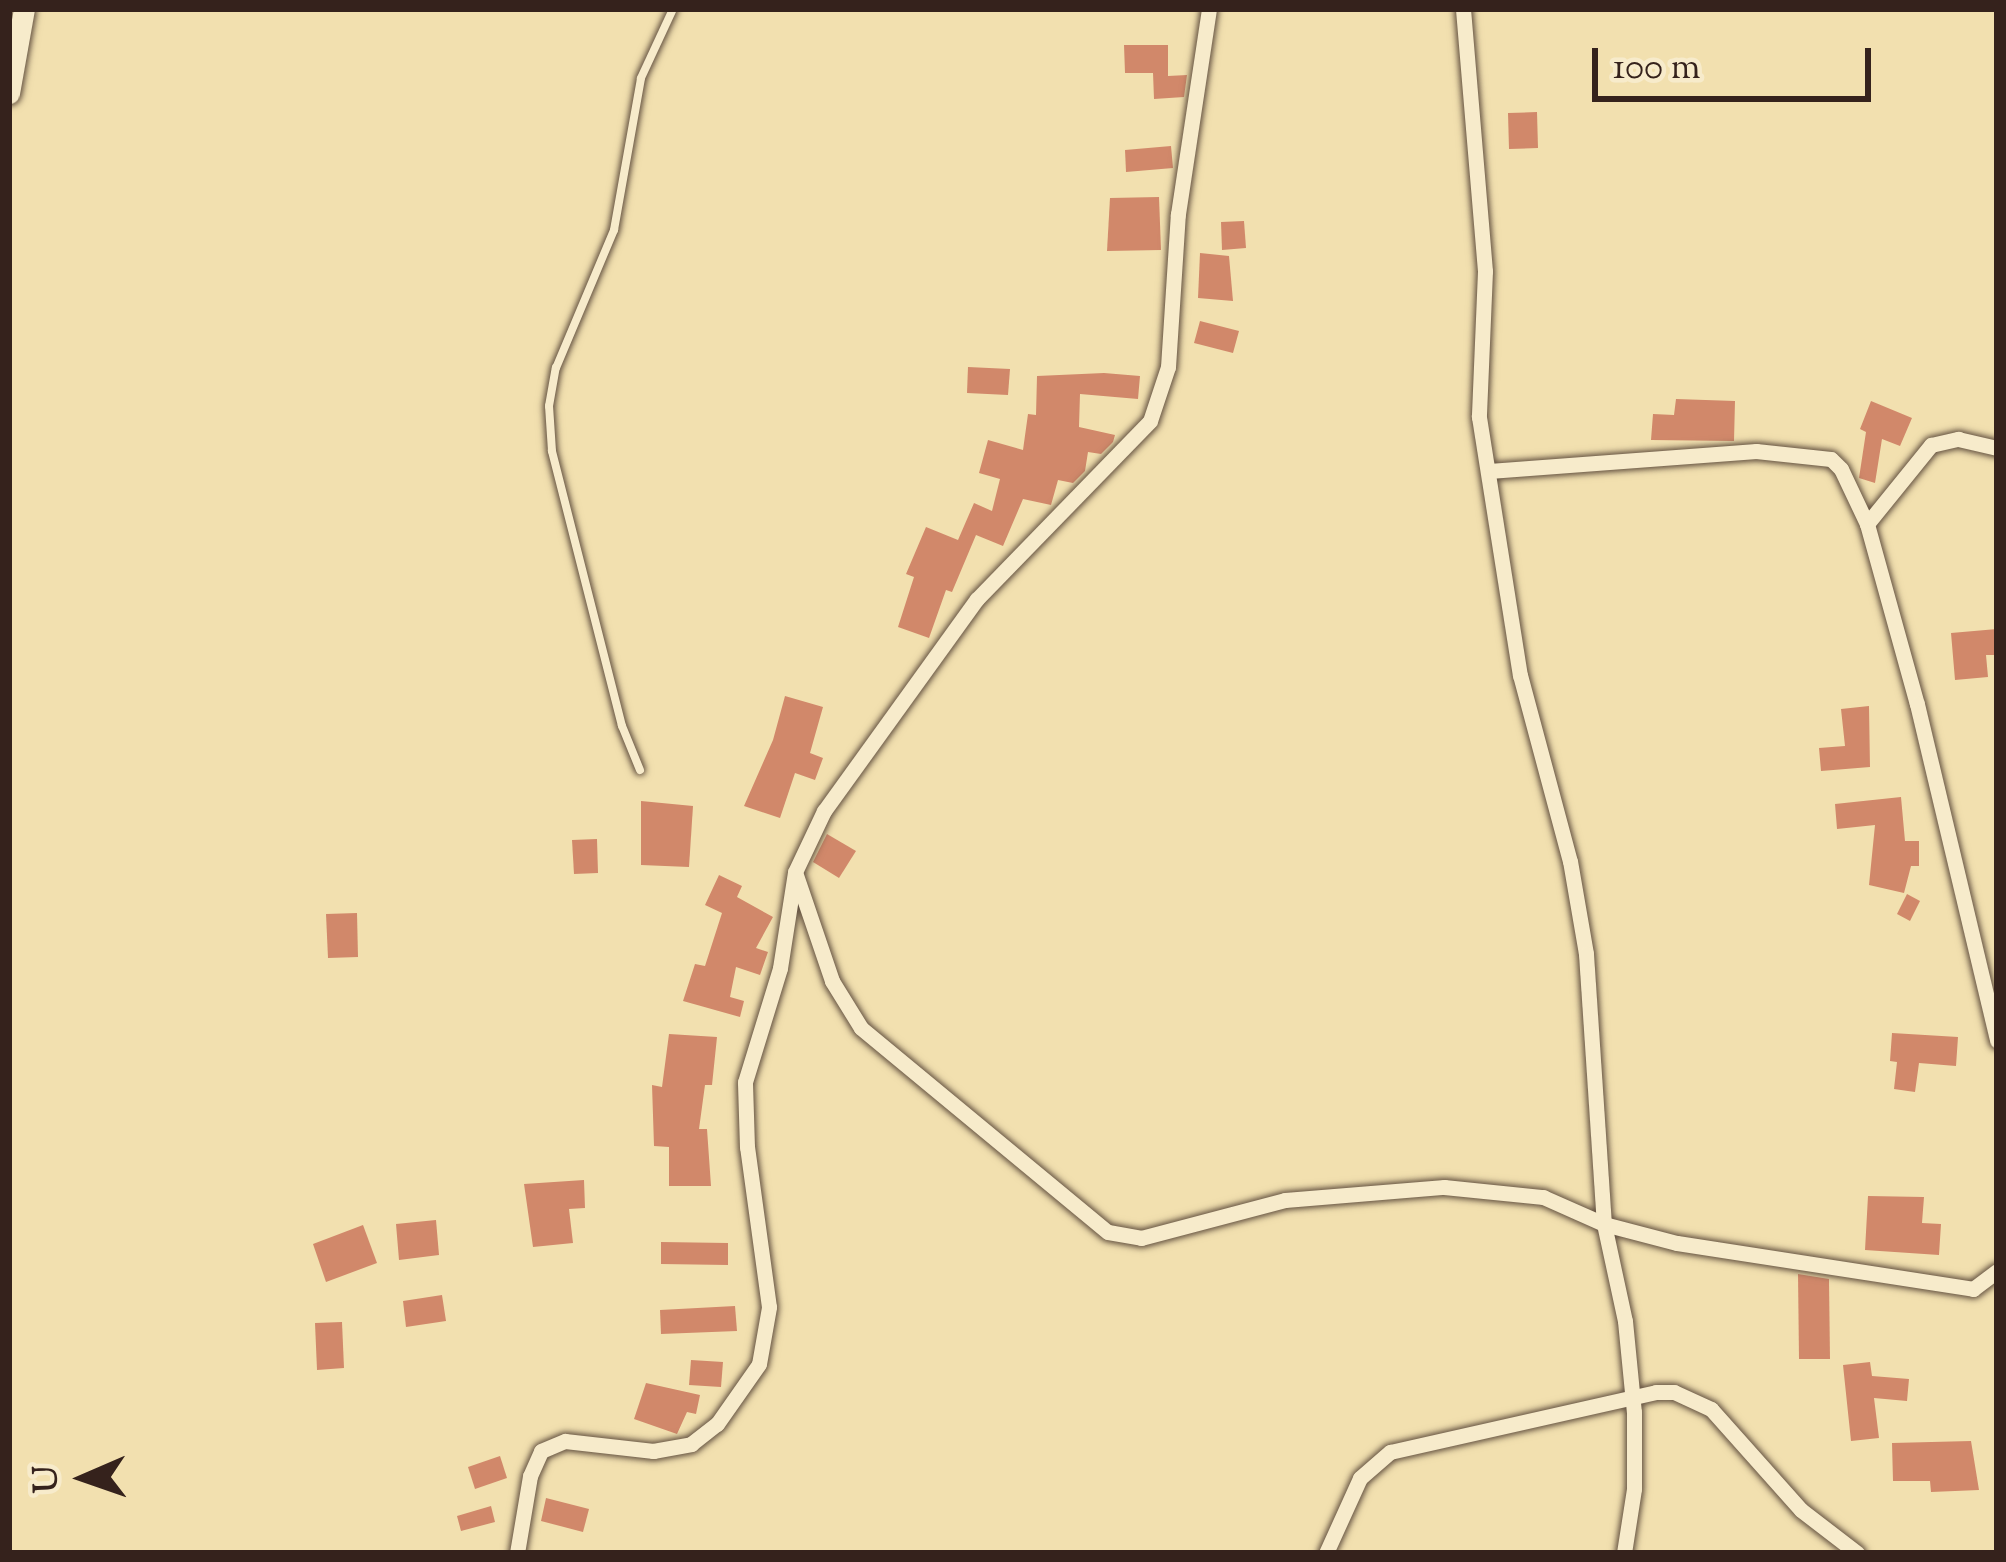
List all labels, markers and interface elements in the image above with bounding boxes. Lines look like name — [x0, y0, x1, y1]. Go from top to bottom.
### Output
scale bar — [1598, 24, 1877, 98]
text: 100 m — [1613, 43, 1700, 95]
north arrow — [24, 1418, 144, 1538]
text: U — [24, 1465, 72, 1494]

